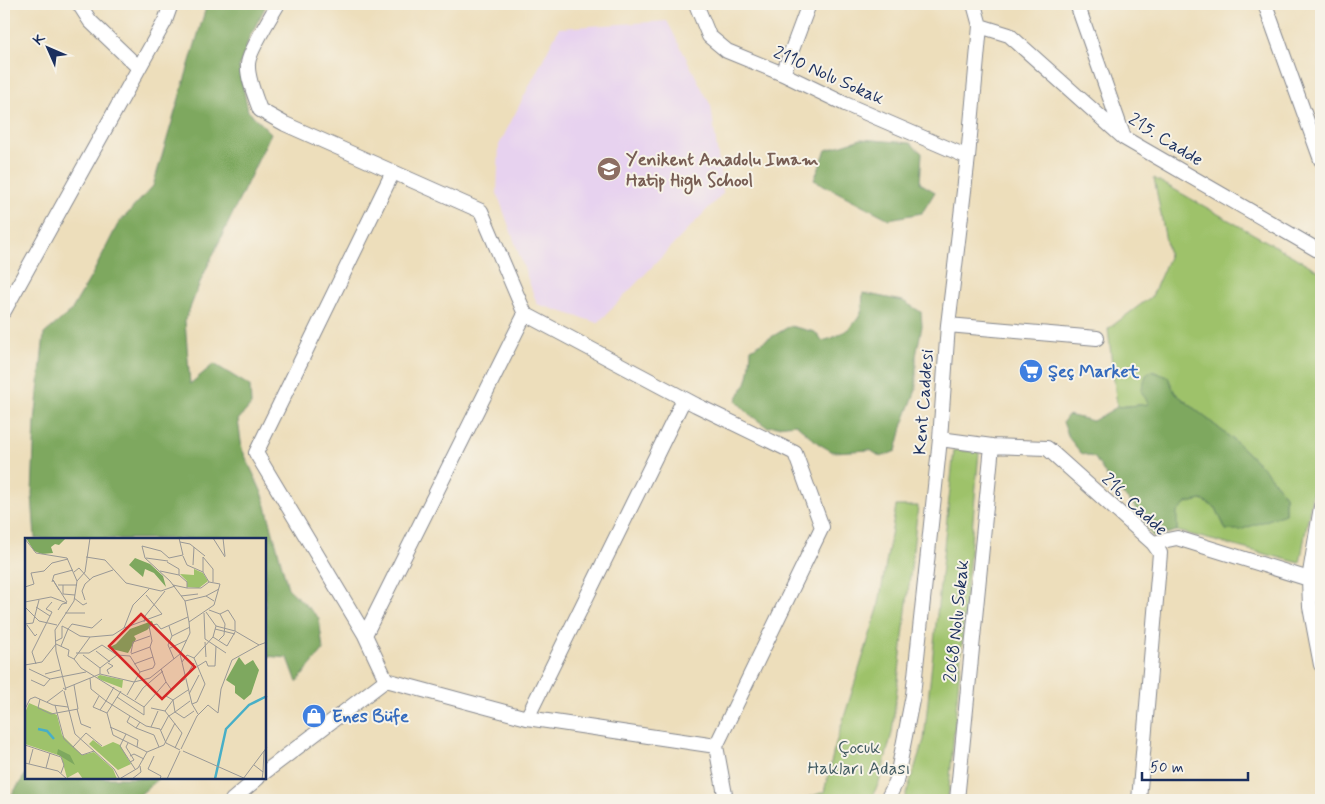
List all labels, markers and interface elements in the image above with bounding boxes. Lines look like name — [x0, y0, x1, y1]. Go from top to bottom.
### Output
north arrow — [22, 22, 72, 72]
text: K — [30, 29, 50, 49]
street label: 2110 Nolu Sokak — [769, 41, 888, 111]
street label: 215. Cadde — [1124, 107, 1207, 172]
place label: Yenikent Anadolu Imam Hatip High School — [626, 148, 818, 195]
school or university icon: Yenikent Anadolu Imam Hatip High School — [596, 156, 622, 182]
street label: Kent Caddesi — [908, 348, 940, 456]
supermarket icon: Şeç Market — [1018, 358, 1044, 384]
place label: Şeç Market — [1048, 360, 1140, 384]
street label: 216. Cadde — [1096, 468, 1173, 542]
inset map — [25, 538, 266, 779]
street label: 2068 Nolu Sokak — [939, 559, 975, 684]
shop icon: Enes Büfe — [301, 703, 327, 729]
place label: Enes Büfe — [332, 705, 409, 729]
park label: Çocuk Hakları Adası — [808, 736, 910, 781]
scale bar — [1142, 749, 1249, 781]
text: 50 m — [1150, 758, 1184, 778]

